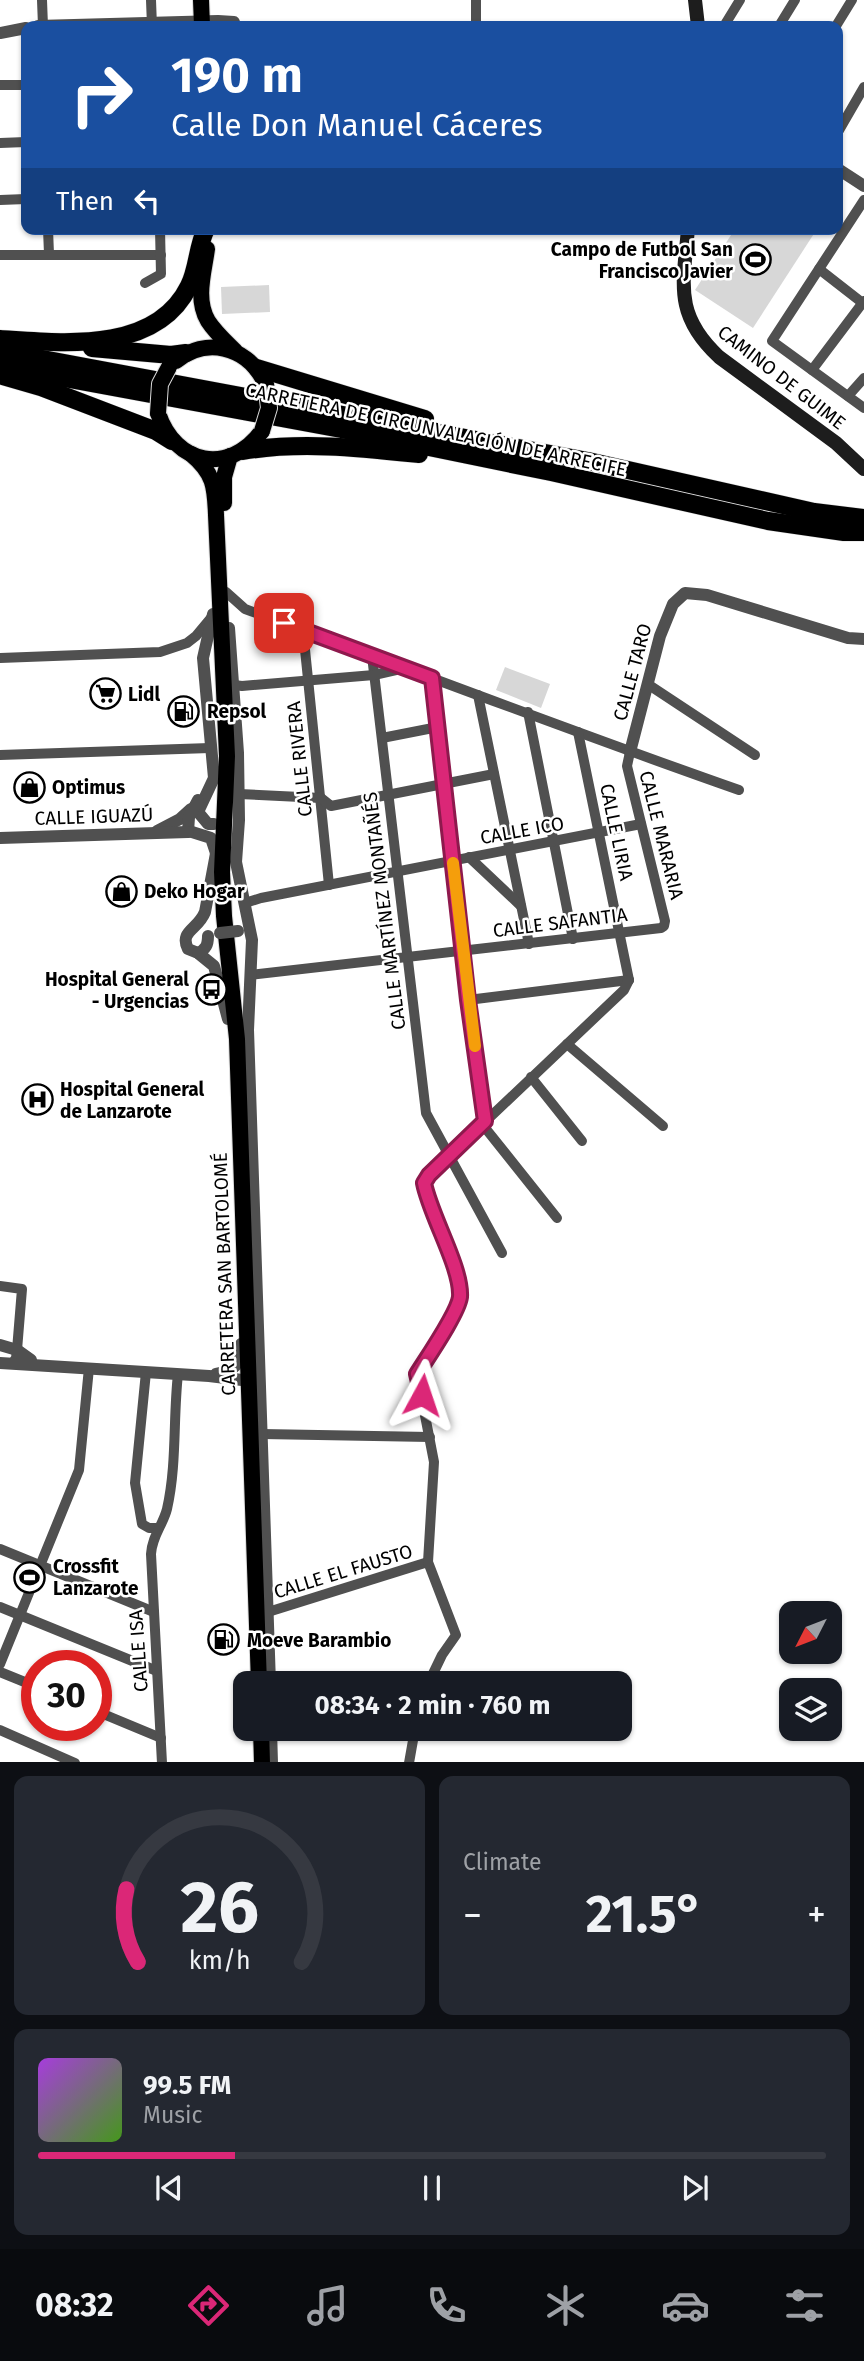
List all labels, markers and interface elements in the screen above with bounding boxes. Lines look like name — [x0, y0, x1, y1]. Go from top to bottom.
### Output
text: 190 m — [171, 46, 303, 105]
icon: right — [56, 49, 147, 140]
text: Calle Don Manuel Cáceres — [171, 106, 543, 144]
icon: left — [128, 182, 166, 220]
text: Then — [56, 186, 114, 217]
place label: Campo de Futbol San Francisco Javier — [551, 238, 733, 283]
sports icon: Campo de Futbol San Francisco Javier — [739, 243, 773, 277]
street label: CAMINO DE GUIME — [713, 320, 850, 434]
street label: CARRETERA DE CIRCUNVALACIÓN DE ARRECIFE — [243, 378, 628, 481]
pin — [254, 593, 314, 653]
icon: arrive — [265, 604, 303, 642]
street label: CALLE TARO — [608, 621, 657, 723]
supermarket icon: Lidl — [88, 677, 122, 711]
place label: Lidl — [128, 683, 161, 706]
fuel station icon: Repsol — [167, 694, 201, 728]
place label: Repsol — [207, 700, 267, 723]
street label: CALLE RIVERA — [282, 700, 317, 818]
street label: CALLE MARARIA — [634, 768, 689, 902]
shop icon: Optimus — [12, 770, 46, 804]
place label: Optimus — [52, 776, 125, 799]
street label: CALLE LIRIA — [595, 781, 638, 883]
street label: CALLE MARTÍNEZ MONTAÑÉS — [358, 791, 411, 1031]
street label: CALLE IGUAZÚ — [34, 803, 154, 830]
street label: CALLE ICO — [478, 812, 566, 849]
shop icon: Deko Hogar — [104, 874, 138, 908]
place label: Deko Hogar — [144, 880, 245, 903]
street label: CALLE SAFANTIA — [491, 903, 629, 942]
place label: Hospital General - Urgencias — [45, 968, 189, 1013]
bus stop icon: Hospital General - Urgencias — [195, 973, 229, 1007]
place label: Hospital General de Lanzarote — [60, 1078, 204, 1123]
hospital icon: Hospital General de Lanzarote — [20, 1083, 54, 1117]
street label: CARRETERA SAN BARTOLOMÉ — [209, 1152, 240, 1396]
position arrow — [385, 1358, 459, 1432]
street label: CALLE EL FAUSTO — [271, 1539, 415, 1604]
place label: Crossfit Lanzarote — [53, 1555, 138, 1600]
sports icon: Crossfit Lanzarote — [13, 1560, 47, 1594]
north arrow — [779, 1601, 842, 1664]
map controls — [779, 1601, 842, 1741]
street label: CALLE ISA — [124, 1609, 153, 1693]
fuel station icon: Moeve Barambio — [207, 1623, 241, 1657]
place label: Moeve Barambio — [247, 1629, 391, 1652]
speed limit sign: 30 — [21, 1650, 112, 1741]
button: layers — [779, 1678, 842, 1741]
text: 08:34 · 2 min · 760 m — [315, 1690, 550, 1721]
text: Climate — [463, 1848, 542, 1876]
text: 26 — [180, 1864, 259, 1951]
text: 21.5° — [586, 1883, 703, 1946]
text: − — [463, 1892, 482, 1938]
text: + — [807, 1892, 826, 1938]
text: km/h — [189, 1945, 250, 1975]
text: 99.5 FM — [143, 2070, 231, 2101]
text: Music — [143, 2101, 203, 2129]
icon: previous — [150, 2169, 188, 2207]
icon: pause — [413, 2169, 451, 2207]
icon: next — [676, 2169, 714, 2207]
icon: directions — [184, 2281, 233, 2330]
icon: music — [303, 2281, 352, 2330]
icon: phone — [422, 2281, 471, 2330]
icon: climate — [541, 2281, 590, 2330]
icon: car — [661, 2281, 710, 2330]
icon: filters — [780, 2281, 829, 2330]
text: 08:32 — [35, 2286, 113, 2324]

